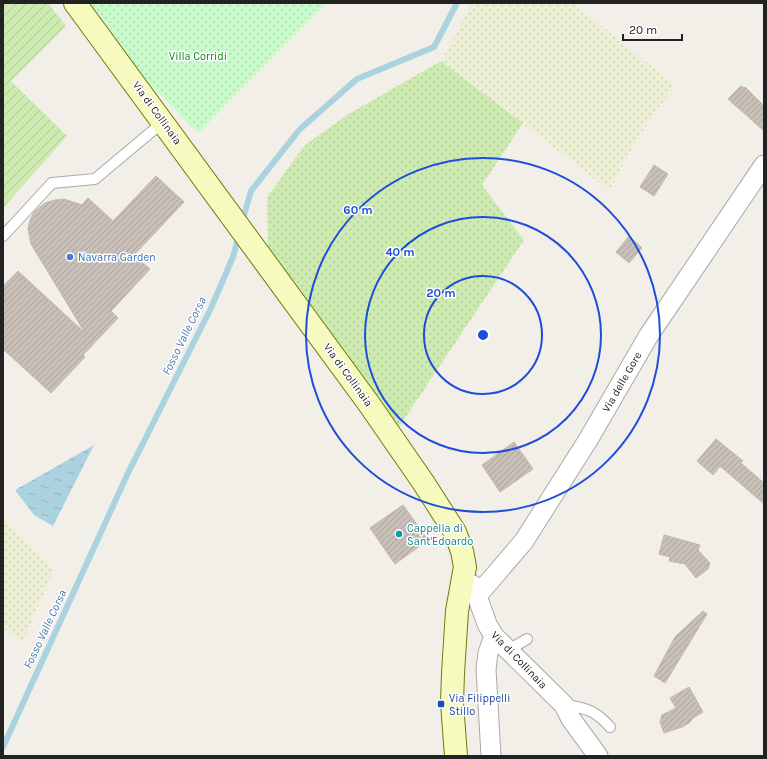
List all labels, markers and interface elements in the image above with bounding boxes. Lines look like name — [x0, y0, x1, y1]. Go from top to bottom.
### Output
scale bar — [623, 16, 682, 42]
text: 20 m — [629, 23, 657, 37]
park label: Villa Corridi — [169, 50, 227, 63]
street label: Via di Collinaia — [130, 79, 184, 147]
text: 60 m — [343, 203, 373, 217]
text: 40 m — [385, 245, 415, 259]
place label: Navarra Garden — [78, 251, 156, 264]
marker: Navarra Garden — [65, 252, 75, 262]
text: 20 m — [426, 286, 456, 300]
water label: Fosso Valle Corsa — [159, 295, 209, 377]
centre of rings — [476, 328, 490, 342]
street label: Via di Collinaia — [321, 341, 375, 409]
street label: Via delle Gore — [600, 349, 645, 414]
place label: Cappella di Sant'Edoardo — [407, 522, 473, 548]
marker: Cappella di Sant'Edoardo — [394, 529, 404, 539]
water label: Fosso Valle Corsa — [21, 587, 69, 671]
street label: Via di Collinaia — [488, 629, 550, 691]
place label: Via Filippelli Stillo — [449, 692, 510, 718]
marker: Via Filippelli Stillo — [436, 699, 446, 709]

